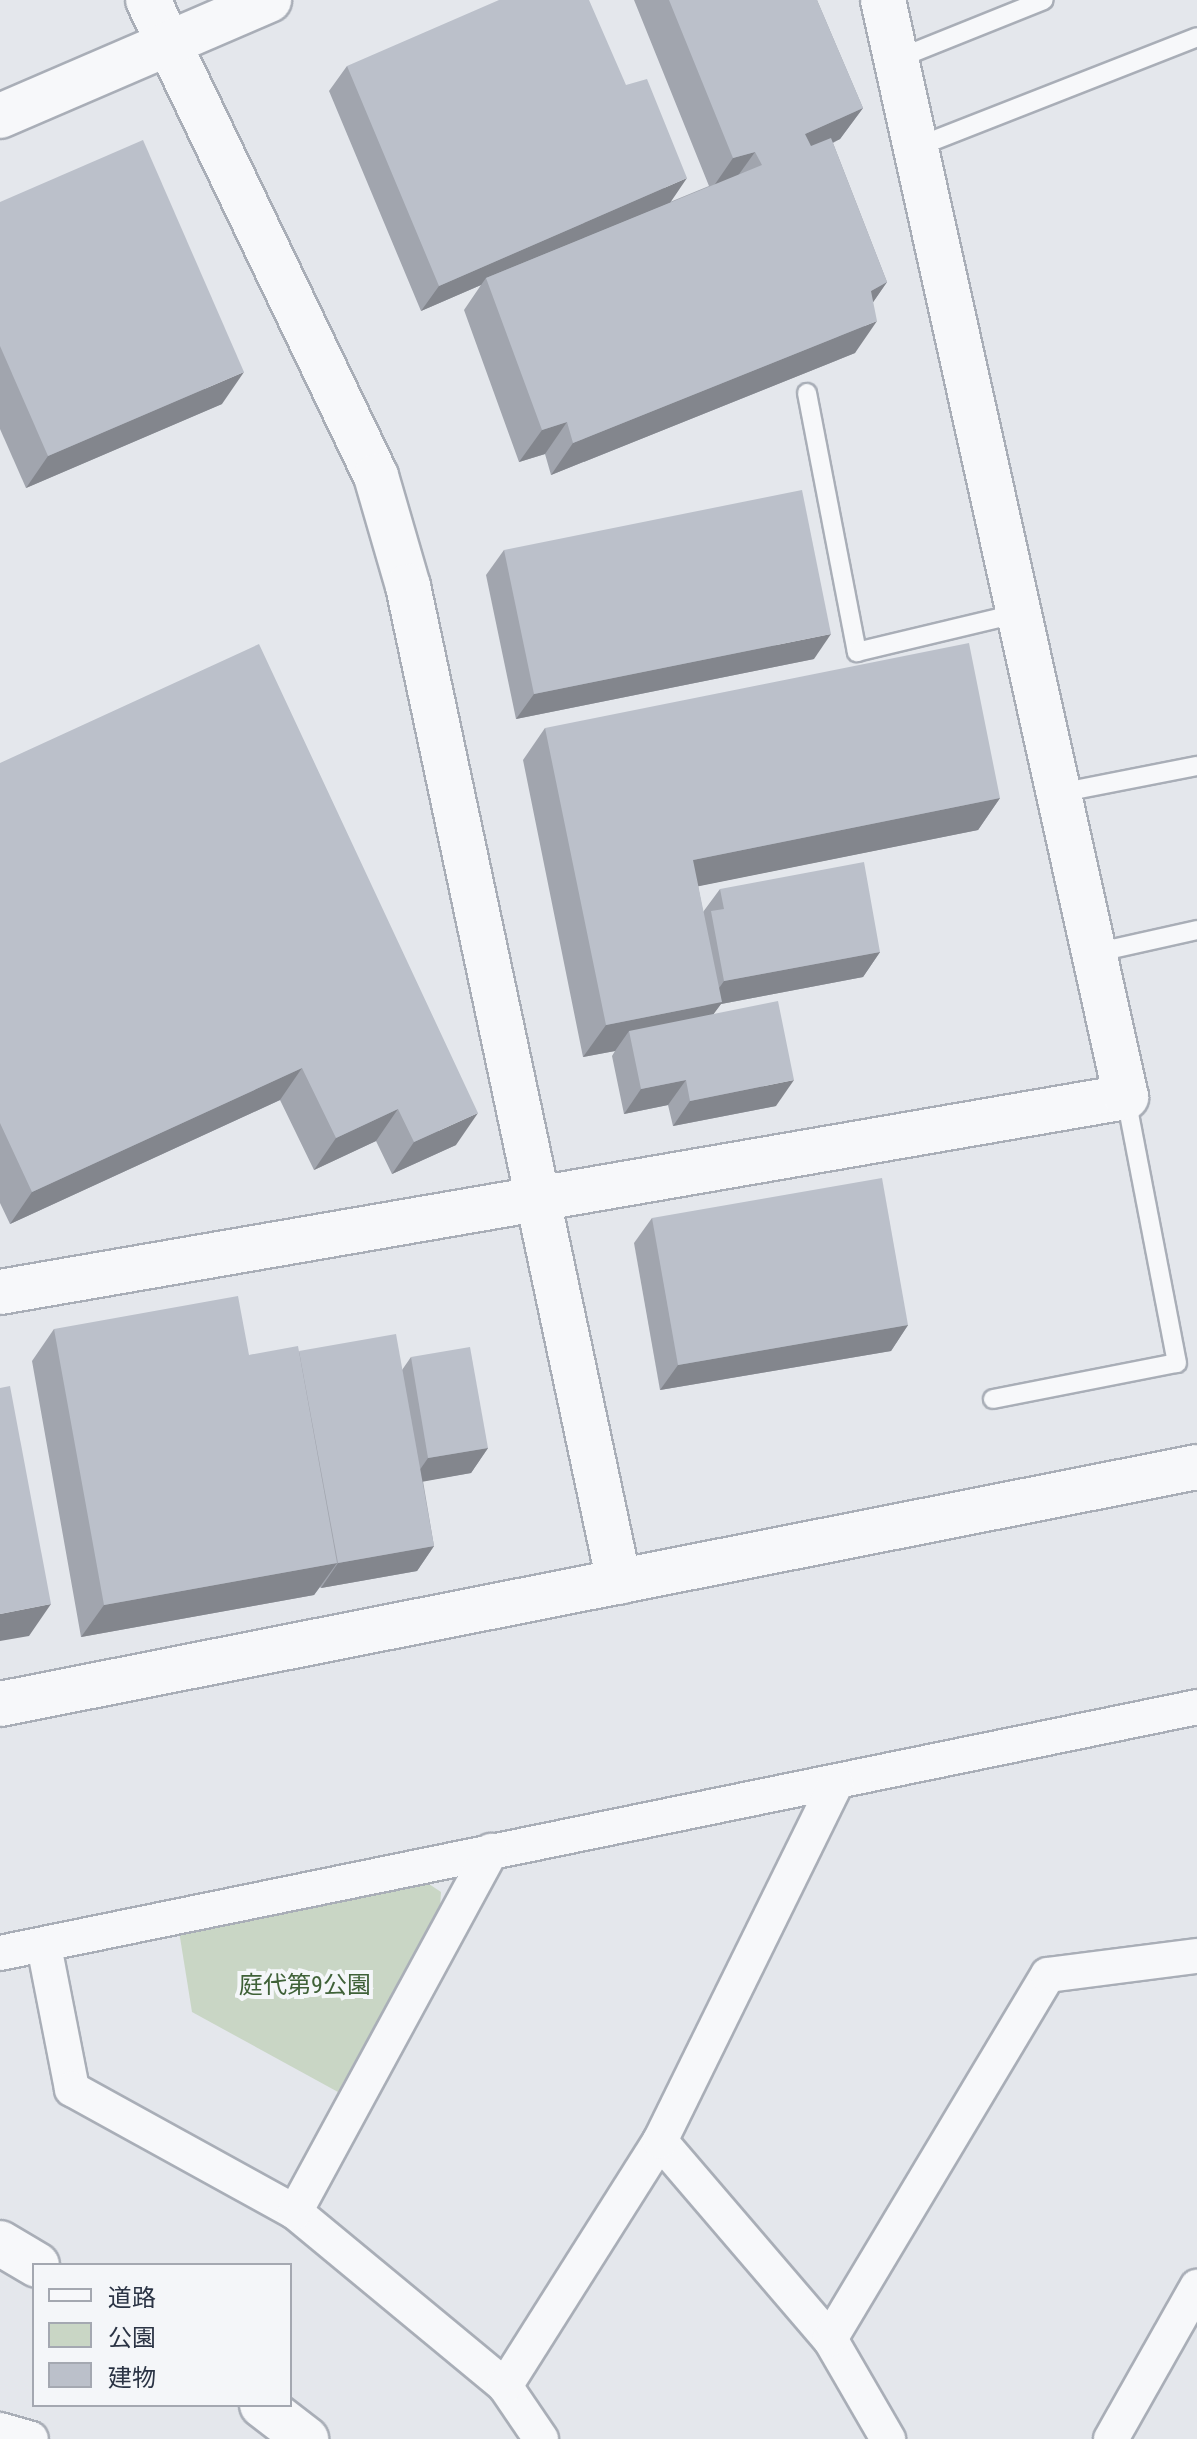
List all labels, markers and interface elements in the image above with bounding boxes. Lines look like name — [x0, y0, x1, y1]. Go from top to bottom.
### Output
park label: 庭代第9公園 — [239, 1972, 371, 2000]
legend — [32, 2263, 292, 2407]
text: 道路 — [108, 2284, 156, 2312]
text: 公園 — [108, 2324, 156, 2352]
text: 建物 — [108, 2364, 156, 2392]

